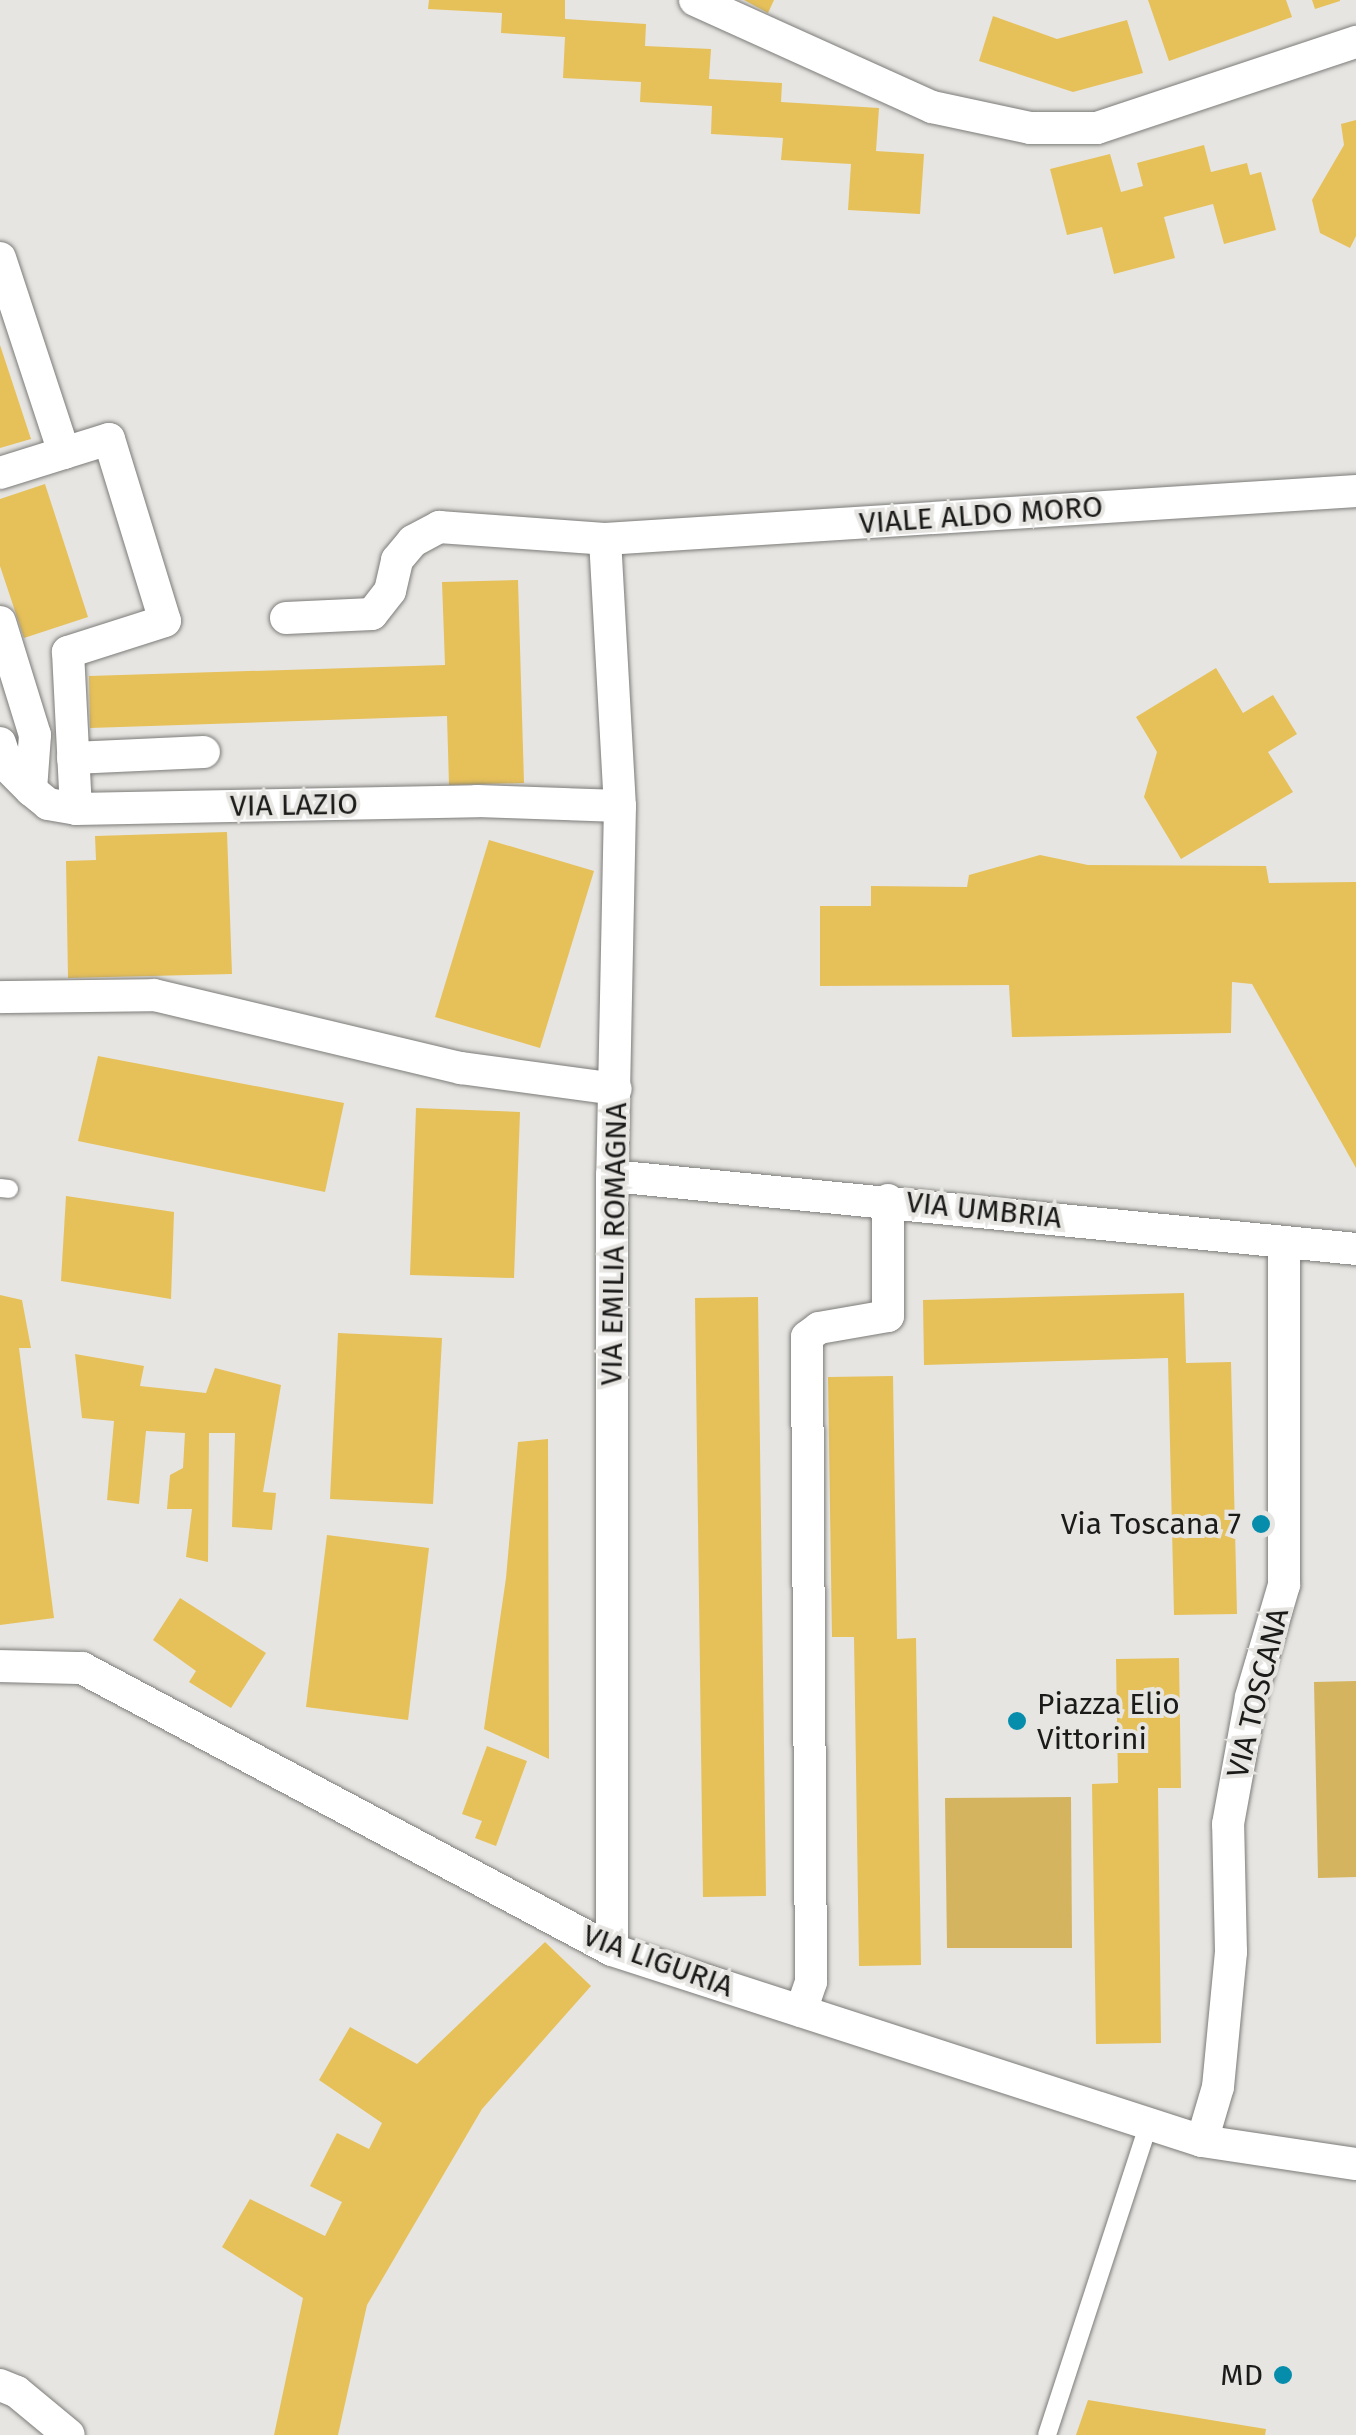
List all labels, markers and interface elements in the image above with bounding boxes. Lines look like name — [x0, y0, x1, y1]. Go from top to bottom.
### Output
street label: VIALE ALDO MORO — [858, 489, 1104, 541]
street label: VIA LAZIO — [230, 786, 358, 824]
street label: VIA EMILIA ROMAGNA — [594, 1102, 634, 1386]
street label: VIA UMBRIA — [904, 1184, 1064, 1236]
place label: Via Toscana 7 — [1061, 1506, 1241, 1542]
marker: Via Toscana 7 — [1250, 1513, 1272, 1535]
street label: VIA TOSCANA — [1219, 1604, 1297, 1782]
place label: Piazza Elio Vittorini — [1037, 1686, 1180, 1756]
marker: Piazza Elio Vittorini — [1006, 1710, 1028, 1732]
street label: VIA LIGURIA — [578, 1917, 738, 2005]
place label: MD — [1220, 2357, 1263, 2393]
marker: MD — [1272, 2364, 1294, 2386]

